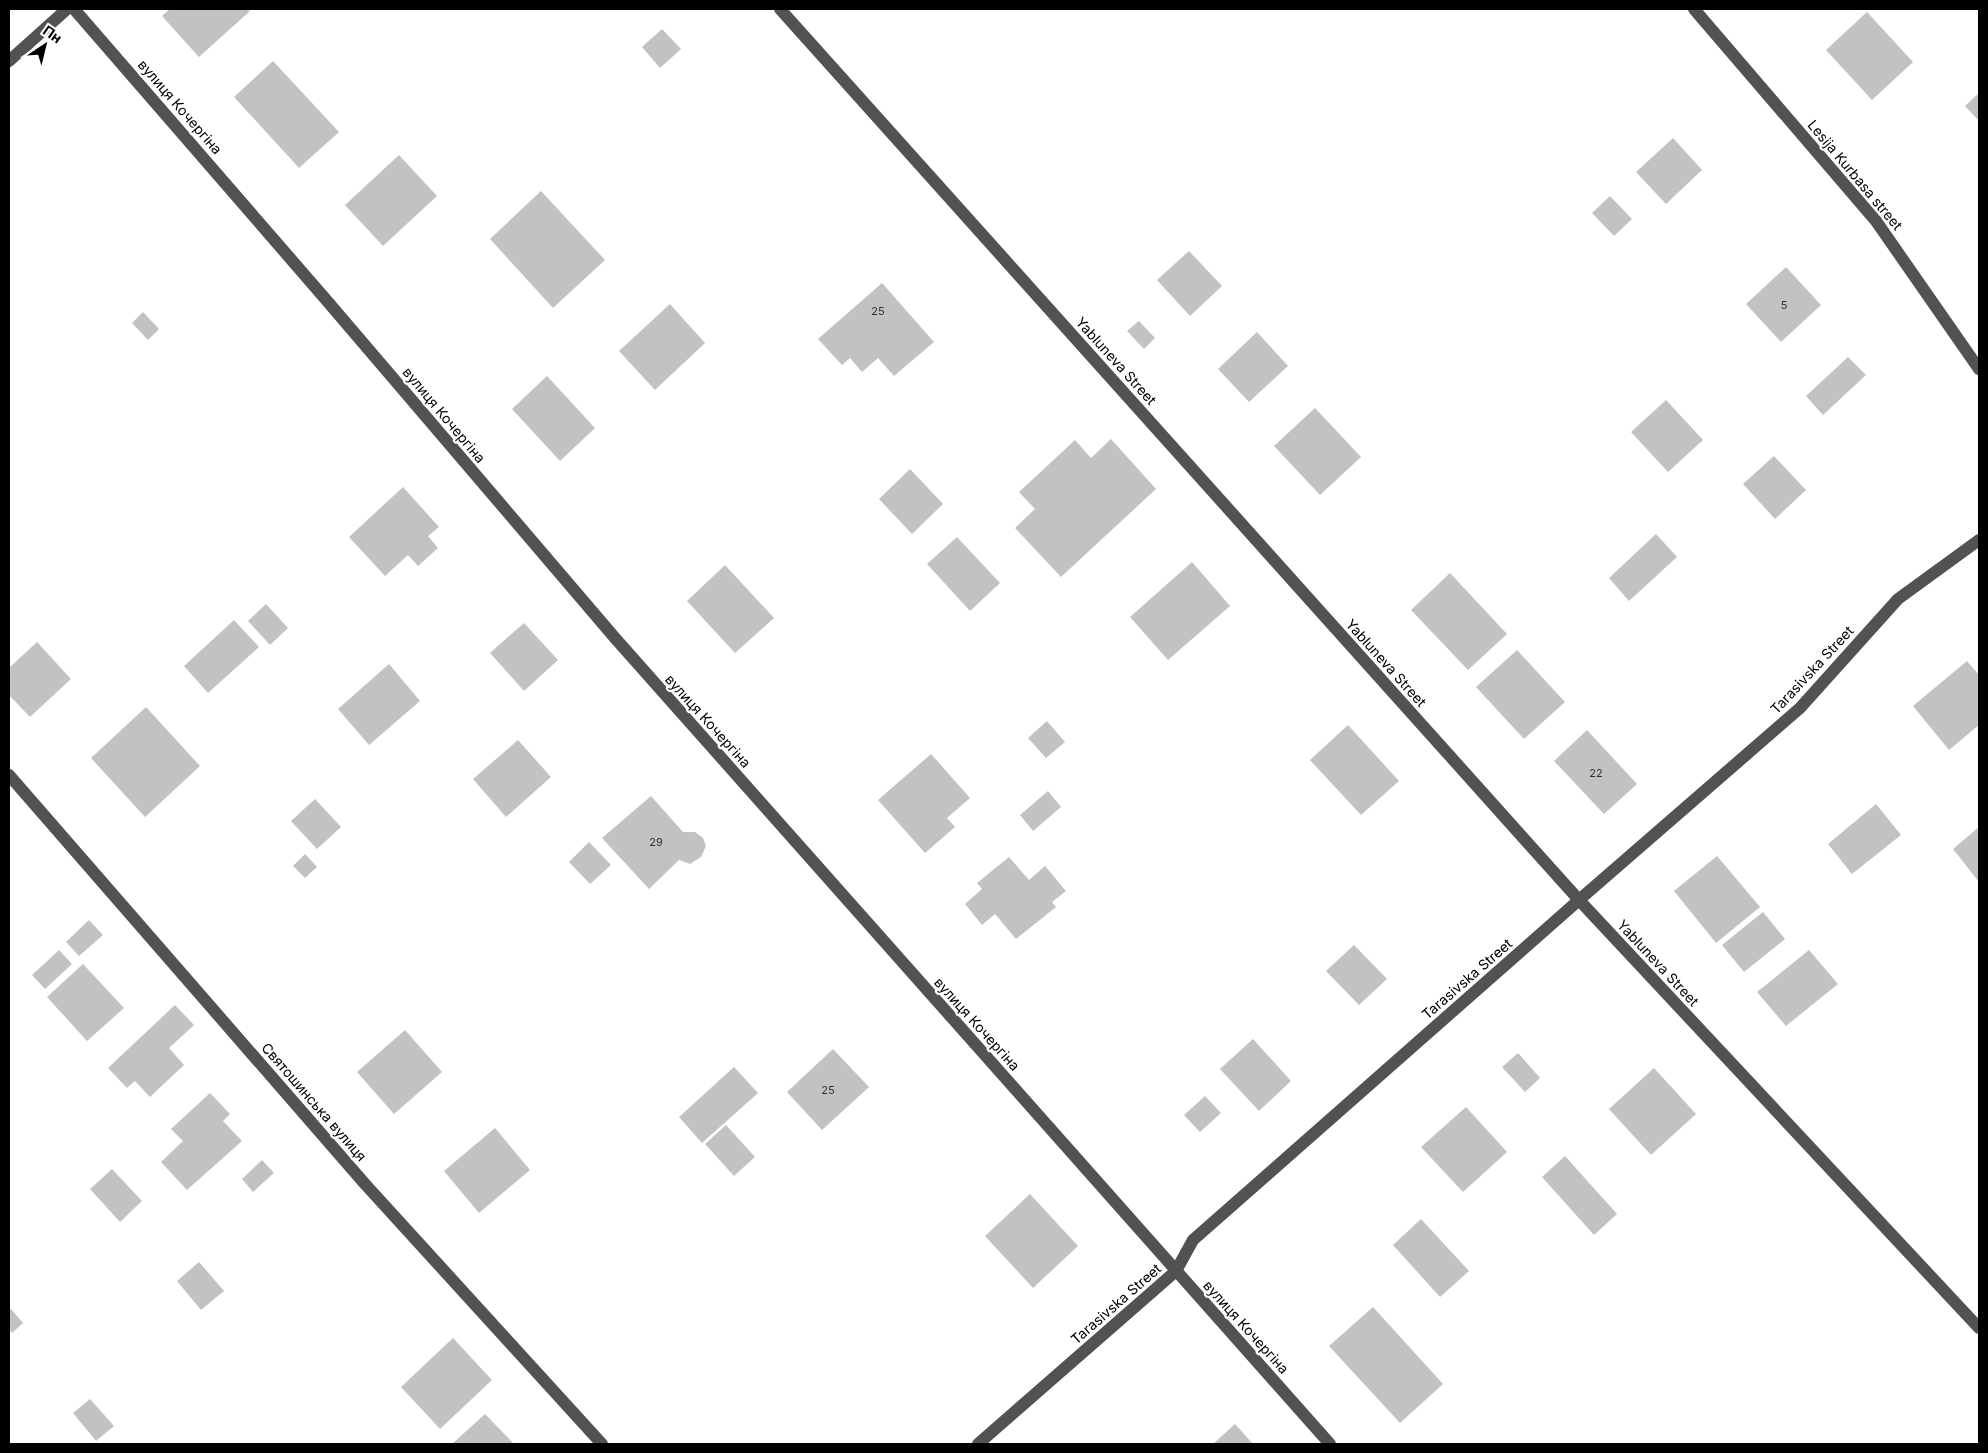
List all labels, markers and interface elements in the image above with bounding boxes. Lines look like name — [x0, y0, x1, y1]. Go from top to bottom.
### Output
north arrow — [20, 20, 70, 70]
text: Пн — [40, 21, 65, 46]
street label: вулиця Кочергіна — [135, 56, 226, 157]
street label: Lesija Kurbasa street — [1804, 116, 1907, 233]
house number: 5 — [1781, 298, 1788, 312]
house number: 25 — [871, 304, 885, 318]
street label: Yabluneva Street — [1073, 313, 1160, 408]
street label: вулиця Кочергіна — [399, 363, 489, 466]
street label: Yabluneva Street — [1343, 615, 1430, 710]
street label: Tarasivska Street — [1767, 622, 1857, 717]
street label: вулиця Кочергіна — [662, 671, 755, 771]
house number: 22 — [1589, 766, 1603, 780]
house number: 29 — [649, 835, 663, 849]
street label: Yabluneva Street — [1614, 916, 1703, 1010]
street label: Tarasivska Street — [1418, 935, 1516, 1022]
street label: вулиця Кочергіна — [931, 974, 1024, 1074]
street label: Святошинська вулиця — [258, 1039, 370, 1164]
house number: 25 — [821, 1083, 835, 1097]
street label: Tarasivska Street — [1067, 1260, 1165, 1347]
street label: вулиця Кочергіна — [1200, 1277, 1293, 1377]

